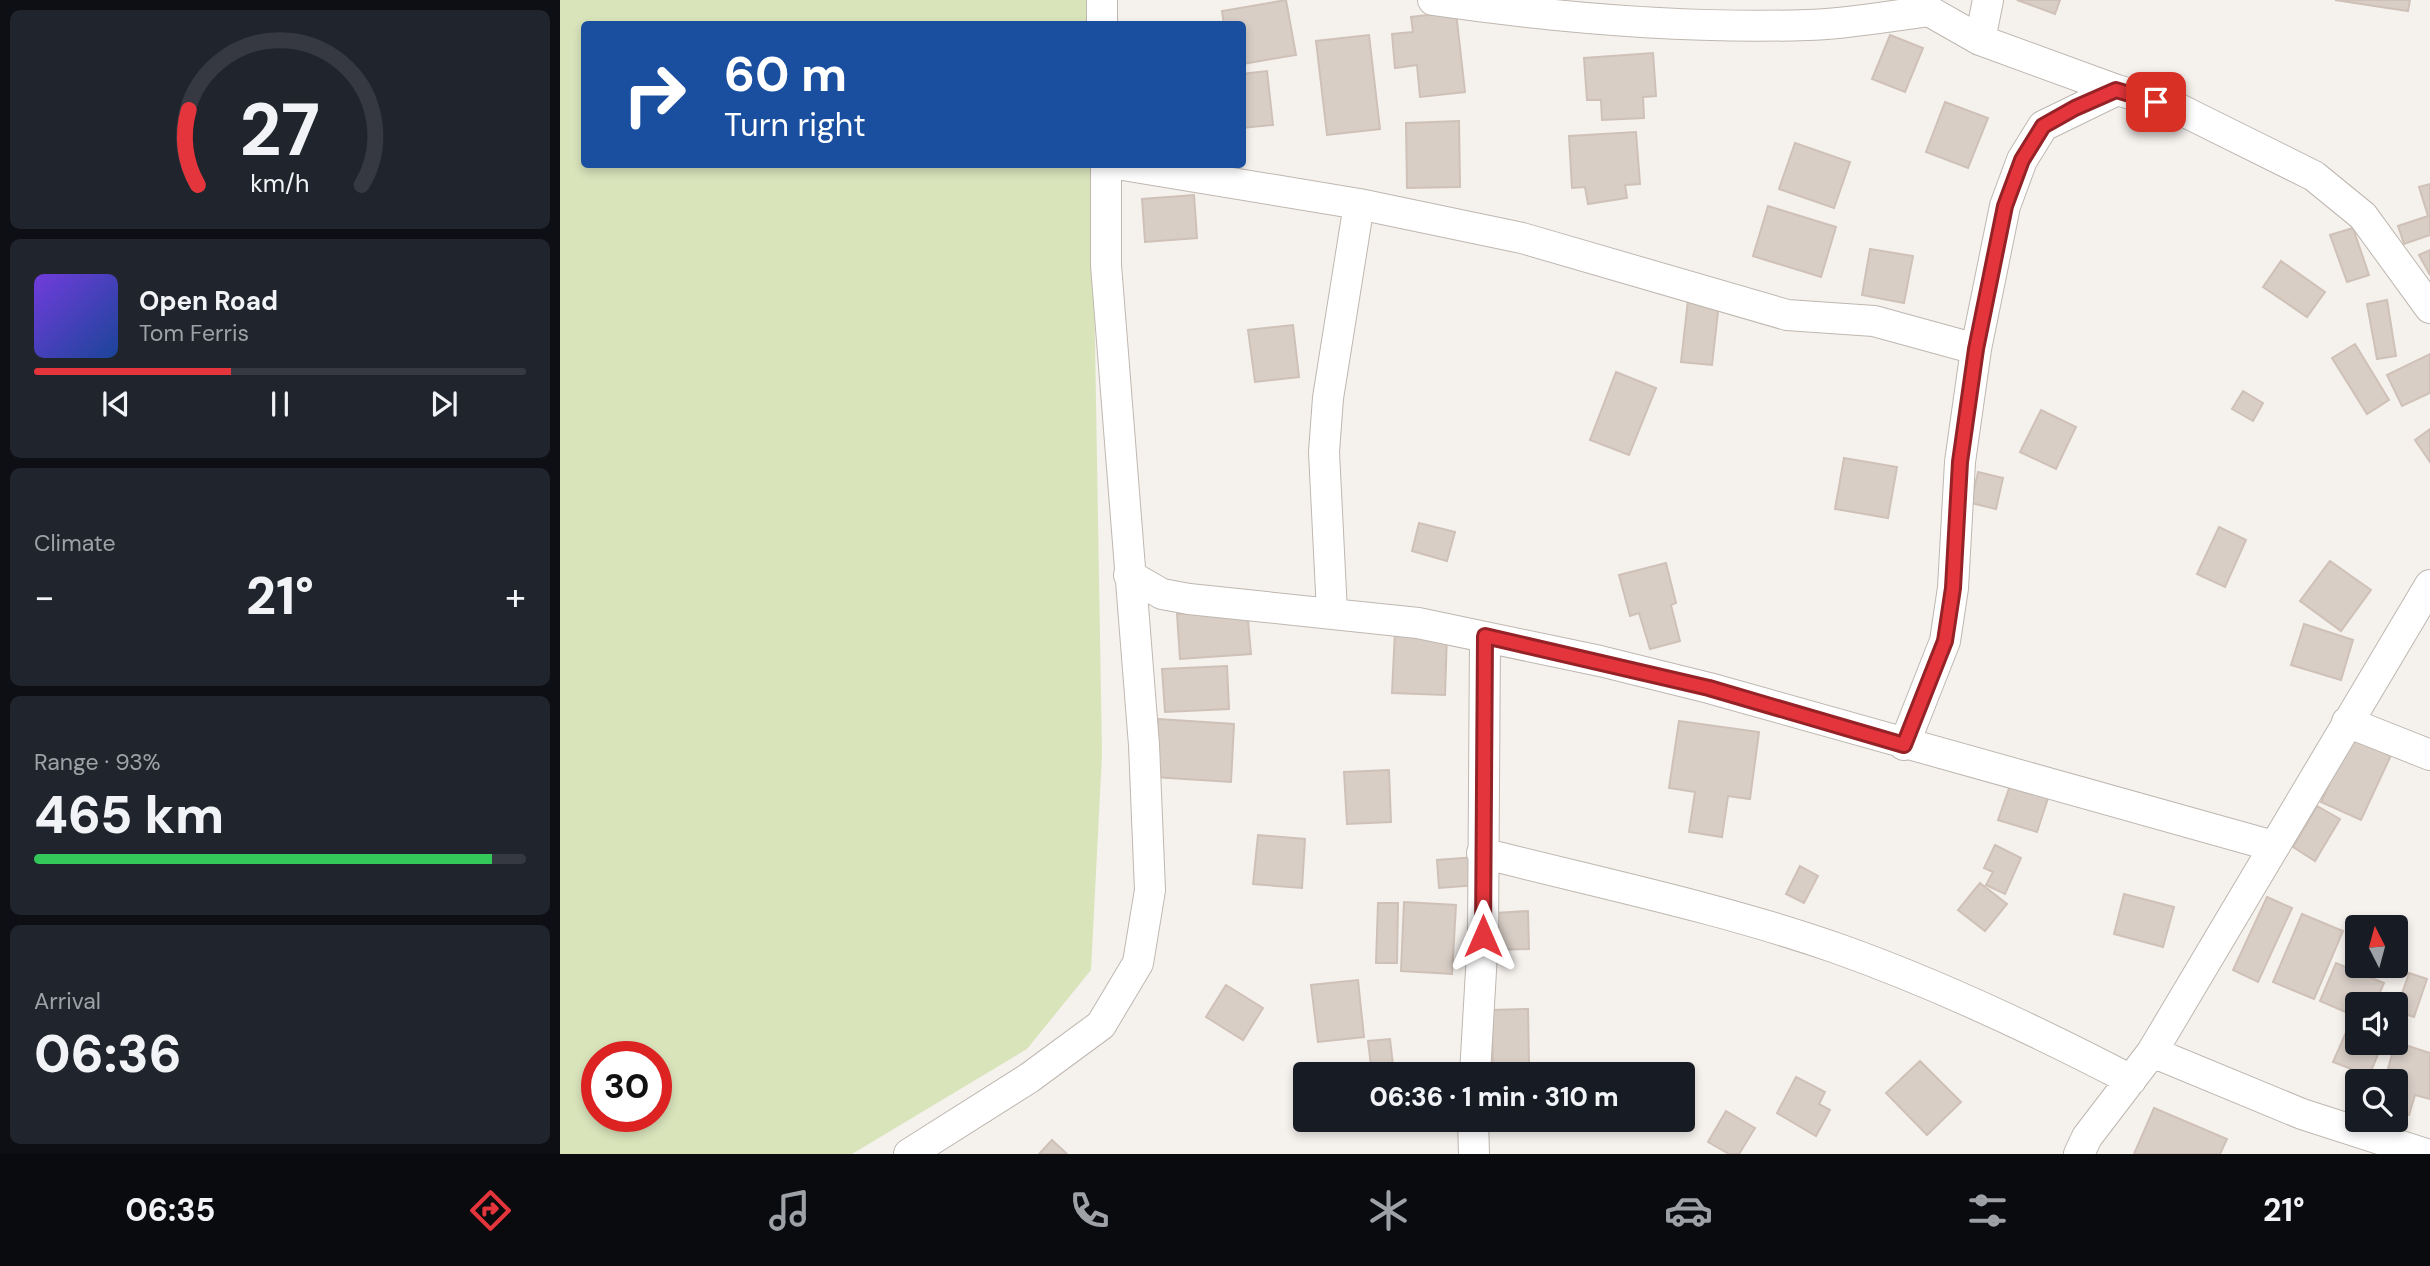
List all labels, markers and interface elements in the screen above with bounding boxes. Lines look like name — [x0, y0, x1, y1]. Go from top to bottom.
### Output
text: 60 m — [724, 42, 847, 106]
icon: right — [609, 49, 700, 140]
pin — [2126, 72, 2186, 132]
icon: arrive — [2137, 83, 2175, 121]
text: 27 — [240, 84, 320, 179]
text: Turn right — [724, 104, 866, 146]
text: km/h — [250, 167, 310, 200]
text: Open Road — [139, 284, 278, 318]
text: Tom Ferris — [139, 318, 249, 348]
icon: previous — [97, 385, 135, 423]
icon: pause — [261, 385, 299, 423]
icon: next — [425, 385, 463, 423]
text: Climate — [34, 528, 116, 558]
text: 21° — [246, 562, 314, 630]
text: − — [34, 572, 55, 622]
text: + — [505, 572, 526, 622]
text: Range · 93% — [34, 747, 161, 777]
text: 465 km — [34, 781, 224, 849]
position arrow — [1446, 899, 1520, 973]
north arrow — [2345, 915, 2408, 978]
map controls — [2345, 915, 2408, 1132]
text: Arrival — [34, 986, 101, 1016]
button: sound — [2345, 992, 2408, 1055]
text: 06:36 — [34, 1020, 182, 1088]
speed limit sign: 30 — [581, 1041, 672, 1132]
button: search — [2345, 1069, 2408, 1132]
text: 06:36 · 1 min · 310 m — [1369, 1080, 1619, 1114]
icon: directions — [466, 1186, 515, 1235]
icon: music — [765, 1186, 814, 1235]
icon: phone — [1065, 1186, 1114, 1235]
icon: climate — [1364, 1186, 1413, 1235]
icon: car — [1664, 1186, 1713, 1235]
icon: filters — [1963, 1186, 2012, 1235]
text: 06:35 — [125, 1189, 215, 1231]
text: 21° — [2263, 1189, 2305, 1231]

